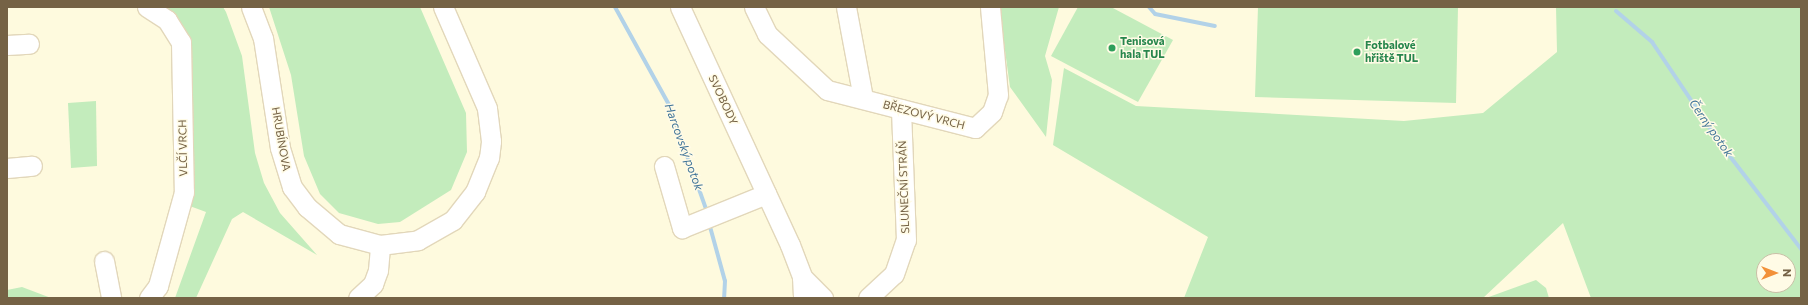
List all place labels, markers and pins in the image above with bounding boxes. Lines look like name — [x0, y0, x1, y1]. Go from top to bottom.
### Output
place label: Tenisová hala TUL — [1120, 35, 1165, 61]
place label: Fotbalové hřiště TUL — [1365, 39, 1418, 65]
marker: Tenisová hala TUL — [1107, 43, 1117, 53]
marker: Fotbalové hřiště TUL — [1352, 47, 1362, 57]

